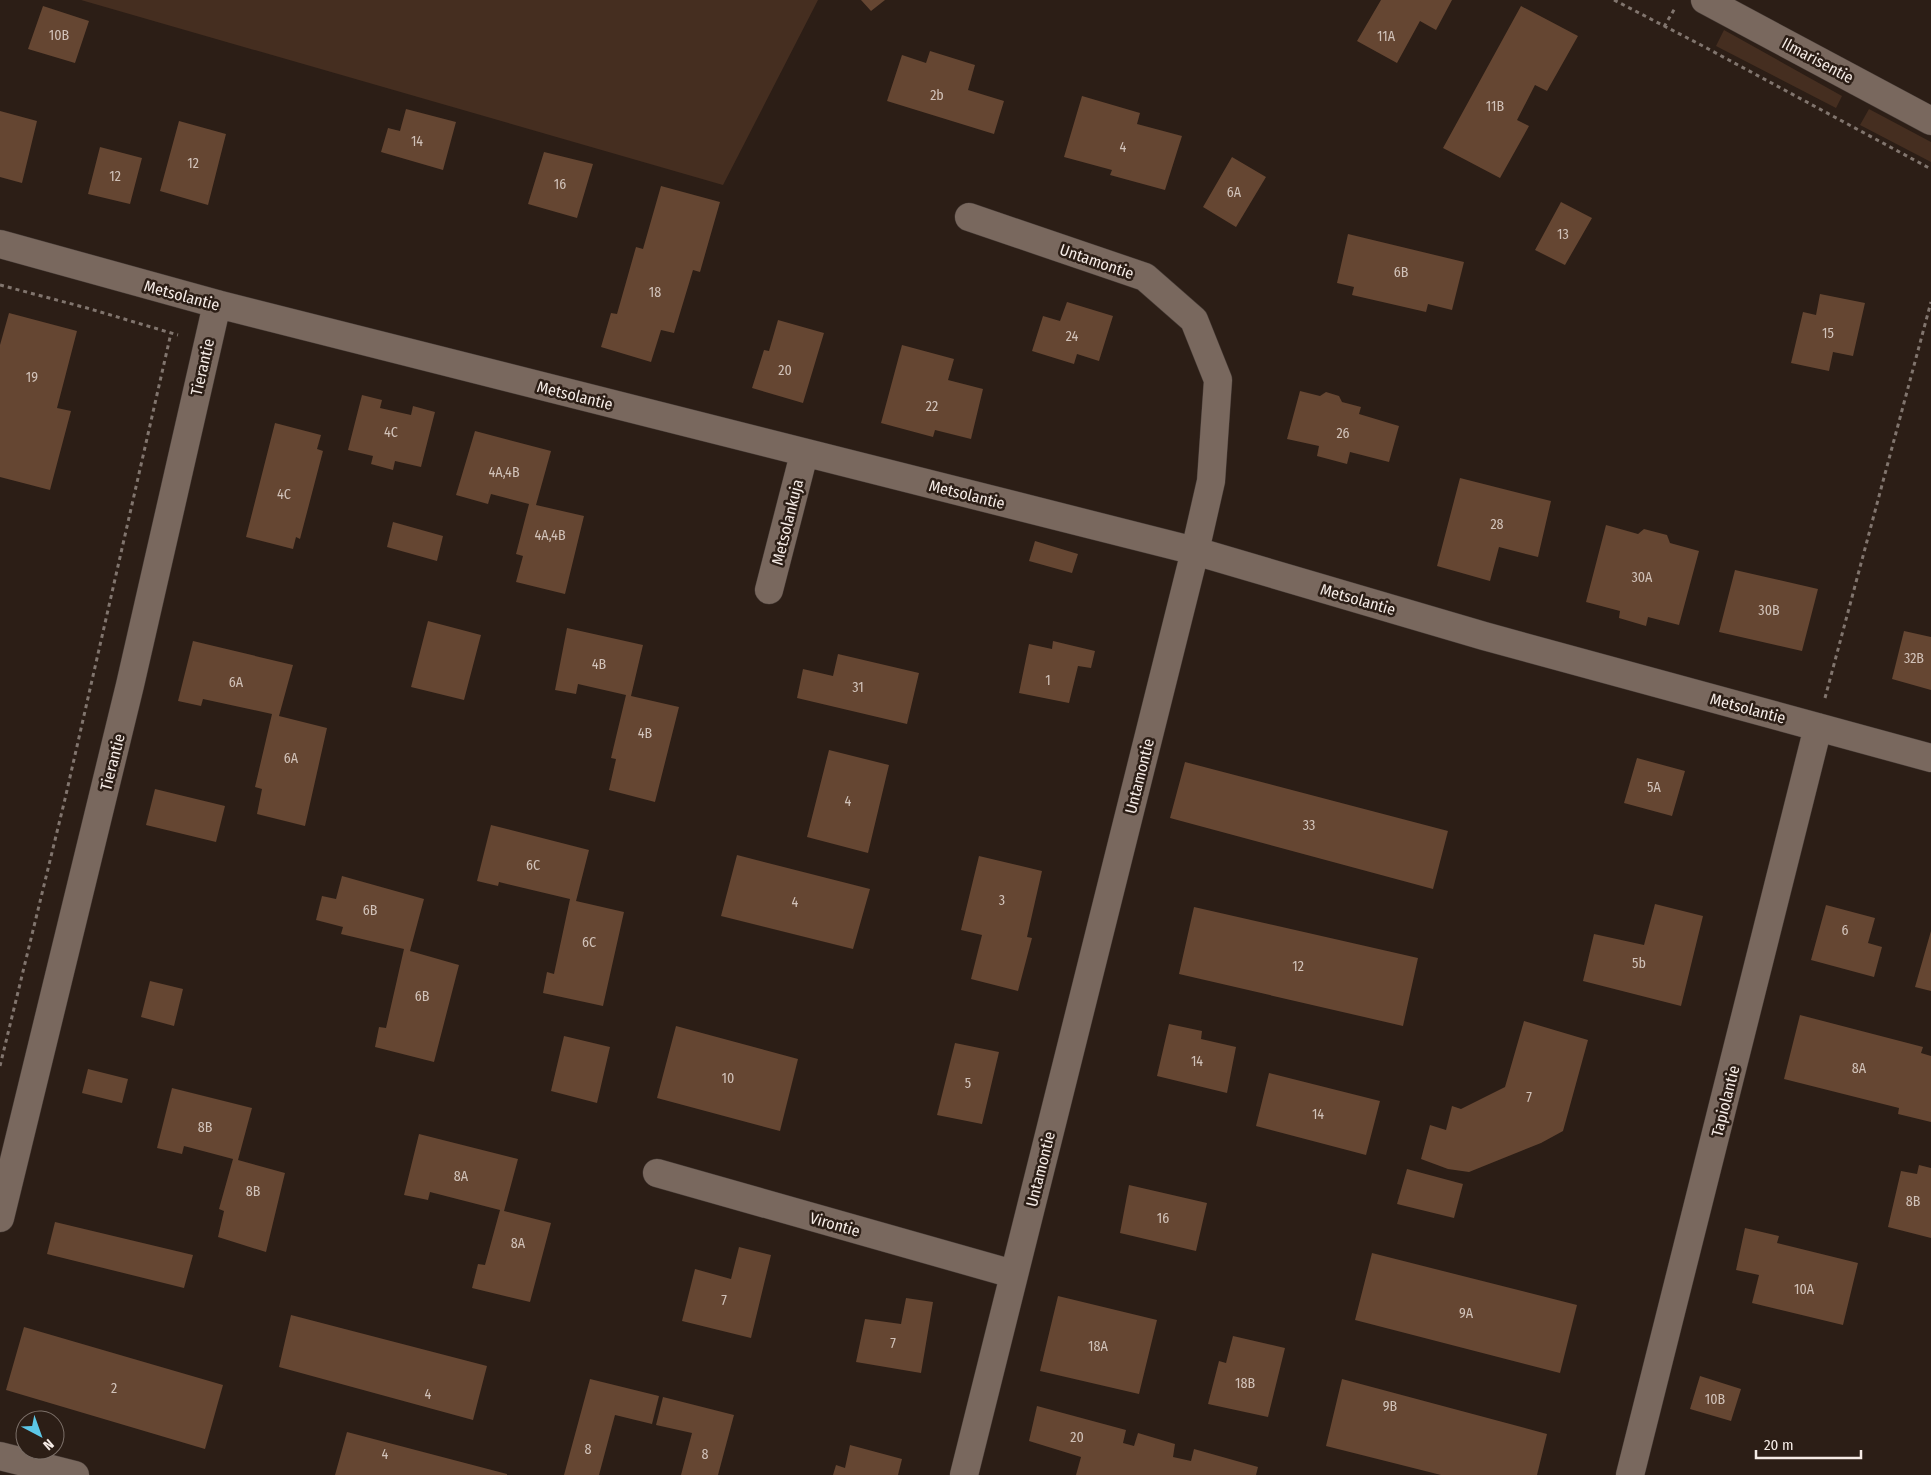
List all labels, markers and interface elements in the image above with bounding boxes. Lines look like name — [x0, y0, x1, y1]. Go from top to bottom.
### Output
house number: 10B — [49, 27, 70, 44]
house number: 11A — [1377, 28, 1396, 45]
street label: Ilmarisentie — [1779, 34, 1857, 87]
house number: 2b — [930, 87, 944, 104]
house number: 11B — [1486, 98, 1505, 115]
house number: 14 — [411, 133, 423, 150]
house number: 4 — [1120, 139, 1127, 156]
house number: 12 — [187, 155, 199, 172]
house number: 12 — [109, 168, 121, 185]
house number: 16 — [554, 176, 566, 193]
house number: 6A — [1227, 184, 1242, 201]
house number: 13 — [1557, 226, 1569, 243]
street label: Untamontie — [1057, 240, 1136, 283]
house number: 6B — [1394, 264, 1409, 281]
street label: Metsolantie — [142, 276, 222, 315]
house number: 18 — [649, 284, 661, 301]
house number: 15 — [1822, 325, 1834, 342]
house number: 24 — [1066, 328, 1079, 345]
street label: Tierantie — [187, 337, 218, 397]
house number: 20 — [778, 362, 792, 379]
house number: 19 — [26, 369, 38, 386]
street label: Metsolantie — [535, 377, 615, 414]
house number: 22 — [926, 398, 938, 415]
house number: 4C — [384, 424, 398, 441]
house number: 26 — [1336, 425, 1350, 442]
house number: 4A,4B — [488, 464, 520, 481]
street label: Metsolantie — [927, 476, 1007, 513]
street label: Metsolankuja — [768, 477, 807, 567]
house number: 4C — [277, 486, 291, 503]
house number: 28 — [1490, 516, 1504, 533]
house number: 4A,4B — [534, 527, 566, 544]
house number: 30A — [1632, 569, 1653, 586]
street label: Metsolantie — [1318, 580, 1398, 619]
house number: 30B — [1758, 602, 1780, 619]
house number: 32B — [1904, 650, 1924, 667]
house number: 4B — [592, 656, 607, 673]
house number: 1 — [1045, 672, 1051, 689]
house number: 6A — [229, 674, 244, 691]
house number: 31 — [852, 679, 864, 696]
street label: Metsolantie — [1708, 689, 1788, 728]
house number: 4B — [638, 725, 653, 742]
street label: Tierantie — [96, 732, 129, 792]
street label: Untamontie — [1121, 736, 1158, 816]
house number: 6A — [284, 750, 299, 767]
house number: 5A — [1647, 779, 1662, 796]
house number: 4 — [845, 793, 852, 810]
house number: 33 — [1303, 817, 1315, 834]
house number: 6C — [526, 857, 540, 874]
house number: 3 — [999, 892, 1005, 909]
house number: 4 — [792, 894, 799, 911]
house number: 6B — [363, 902, 378, 919]
house number: 6 — [1842, 922, 1849, 939]
house number: 6C — [582, 934, 596, 951]
house number: 5b — [1632, 955, 1646, 972]
house number: 12 — [1292, 958, 1304, 975]
house number: 6B — [415, 988, 430, 1005]
house number: 14 — [1191, 1053, 1203, 1070]
house number: 8A — [1852, 1060, 1867, 1077]
street label: Tapiolantie — [1707, 1063, 1744, 1139]
house number: 10 — [722, 1070, 734, 1087]
house number: 5 — [965, 1075, 971, 1092]
house number: 7 — [1526, 1089, 1532, 1106]
house number: 14 — [1312, 1106, 1324, 1123]
house number: 8B — [198, 1119, 213, 1136]
street label: Untamontie — [1022, 1129, 1059, 1209]
house number: 8A — [454, 1168, 469, 1185]
house number: 8B — [246, 1183, 261, 1200]
house number: 8B — [1906, 1193, 1921, 1210]
street label: Virontie — [808, 1208, 862, 1241]
house number: 16 — [1157, 1210, 1169, 1227]
house number: 8A — [511, 1235, 526, 1252]
house number: 10A — [1794, 1281, 1815, 1298]
house number: 7 — [721, 1292, 727, 1309]
house number: 9A — [1459, 1305, 1474, 1322]
house number: 7 — [890, 1335, 896, 1352]
house number: 18A — [1088, 1338, 1109, 1355]
house number: 18B — [1235, 1375, 1255, 1392]
house number: 2 — [111, 1380, 117, 1397]
house number: 4 — [425, 1386, 432, 1403]
house number: 10B — [1705, 1391, 1726, 1408]
house number: 9B — [1383, 1398, 1398, 1415]
north arrow — [15, 1410, 65, 1460]
scale bar — [1756, 1428, 1861, 1460]
house number: 20 — [1070, 1429, 1084, 1446]
text: N — [39, 1435, 57, 1454]
text: 20 m — [1764, 1436, 1794, 1454]
house number: 8 — [585, 1441, 592, 1458]
house number: 4 — [382, 1446, 389, 1463]
house number: 8 — [702, 1446, 709, 1463]

